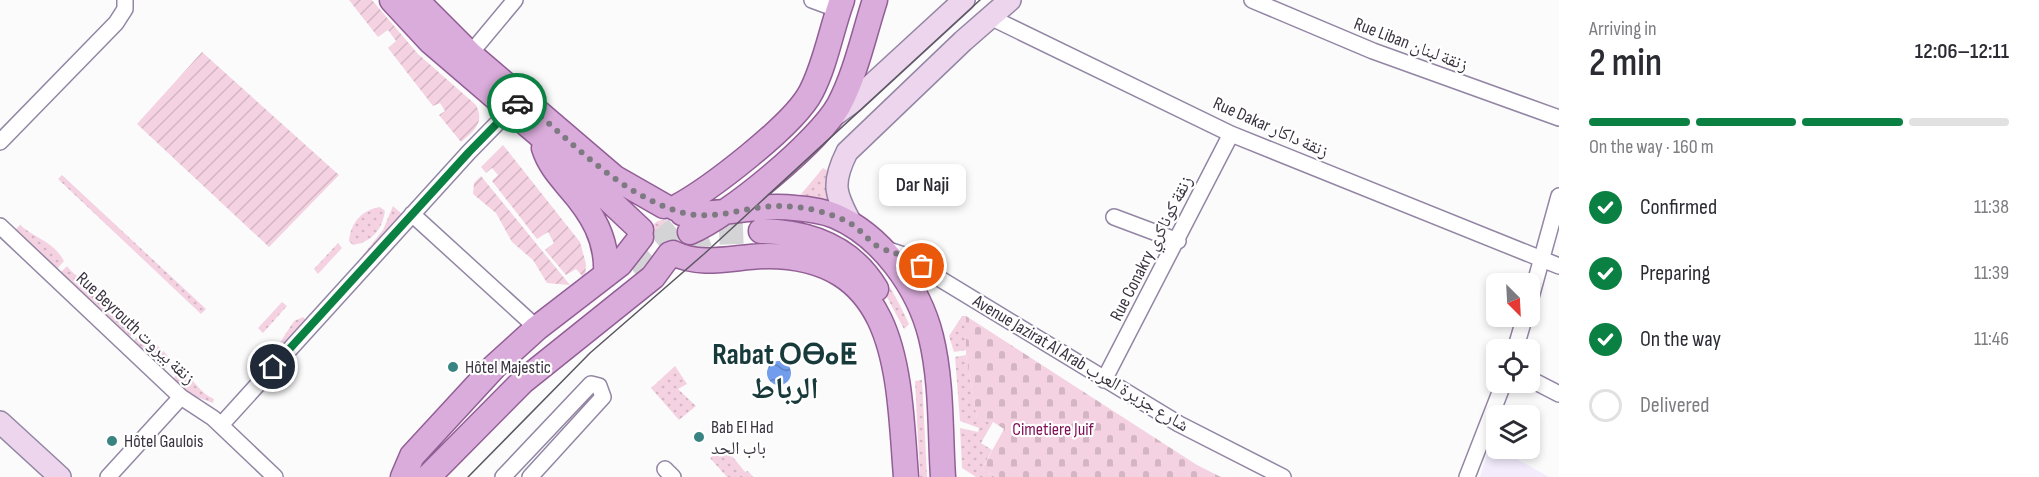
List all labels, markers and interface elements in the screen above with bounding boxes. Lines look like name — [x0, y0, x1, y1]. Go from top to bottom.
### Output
street label: Rue Liban زنقة لبنان — [1351, 13, 1471, 76]
text: Arriving in — [1589, 17, 1657, 41]
text: 12:06–12:11 — [1915, 38, 2009, 65]
text: 2 min — [1589, 40, 1662, 87]
courier — [487, 73, 547, 133]
icon: car — [501, 87, 534, 120]
street label: Rue Dakar زنقة داكار — [1210, 93, 1332, 162]
text: On the way · 160 m — [1589, 135, 1714, 159]
callout: Dar Naji — [878, 164, 966, 206]
street label: Rue Conakry زنقة كوناكري — [1106, 172, 1200, 326]
text: Dar Naji — [896, 173, 949, 197]
icon: check — [1589, 191, 1622, 224]
text: Confirmed — [1640, 194, 1717, 221]
text: 11:38 — [1974, 195, 2009, 219]
pin — [896, 240, 947, 291]
icon: bag — [905, 249, 938, 282]
icon: check — [1589, 257, 1622, 290]
text: Preparing — [1640, 260, 1710, 287]
text: 11:39 — [1974, 261, 2009, 285]
street label: Rue Beyrouth زنقة بيروت — [72, 268, 199, 389]
north arrow — [1486, 273, 1540, 327]
map controls — [1486, 273, 1540, 459]
street label: Avenue Jazirat Al Arab شارع جزيرة العرب — [968, 290, 1192, 436]
icon: check — [1589, 323, 1622, 356]
text: On the way — [1640, 326, 1721, 353]
text: 11:46 — [1974, 327, 2009, 351]
district label: Rabat ⵔⴱⴰⵟ الرباط — [712, 337, 858, 407]
button: locate — [1486, 339, 1540, 393]
pin — [247, 341, 298, 392]
icon: home — [256, 350, 289, 383]
place label: Hôtel Majestic — [465, 357, 551, 378]
marker: Hôtel Majestic — [446, 360, 460, 374]
text: Delivered — [1640, 392, 1709, 419]
button: layers — [1486, 405, 1540, 459]
place label: Bab El Had باب الحد — [711, 417, 774, 459]
park label: Cimetiere Juif — [1012, 419, 1095, 440]
marker: Bab El Had باب الحد — [692, 430, 706, 444]
place label: Hôtel Gaulois — [124, 431, 203, 452]
marker: Hôtel Gaulois — [105, 434, 119, 448]

